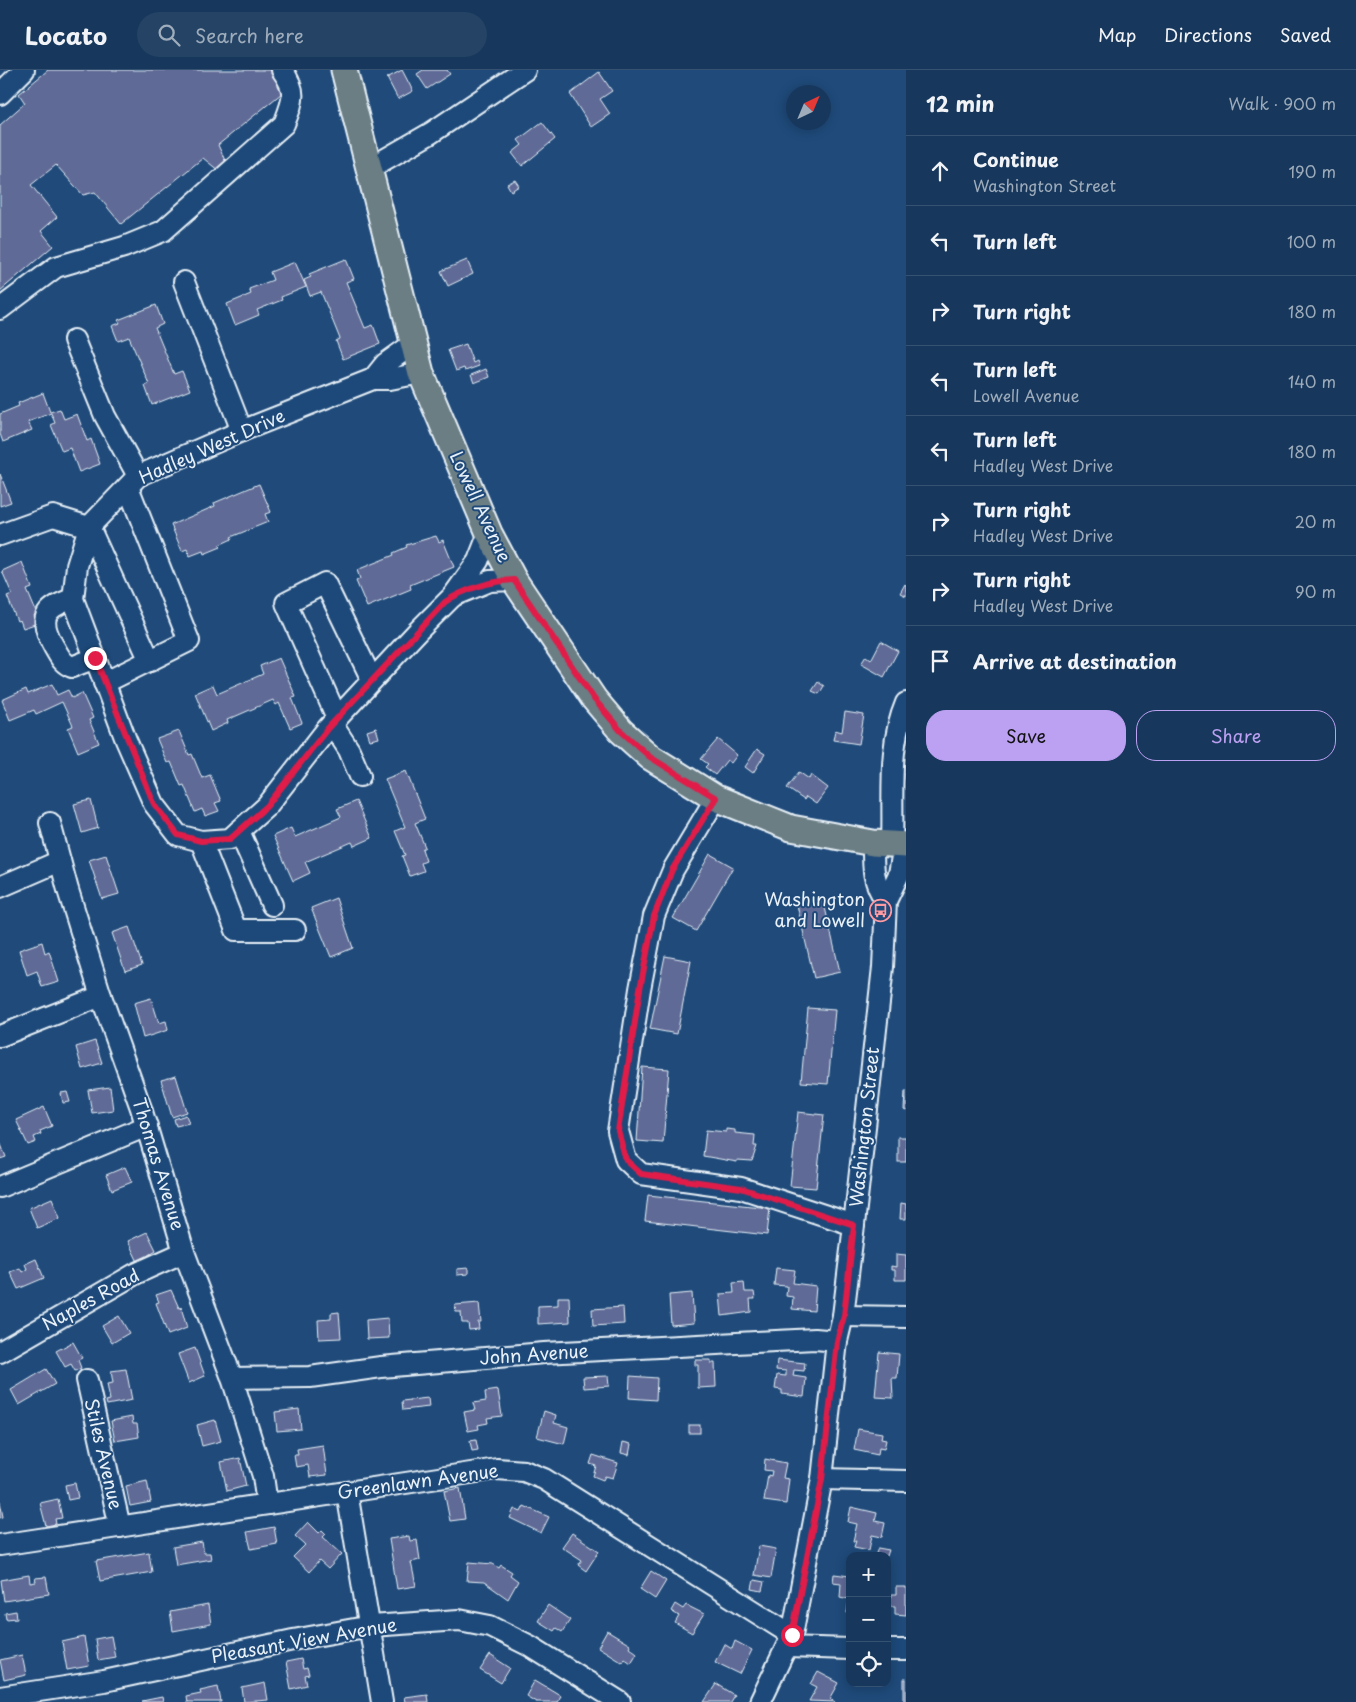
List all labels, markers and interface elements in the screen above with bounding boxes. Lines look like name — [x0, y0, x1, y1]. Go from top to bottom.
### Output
search box — [137, 12, 487, 57]
text: Locato — [25, 17, 107, 53]
icon: search — [155, 21, 183, 49]
text: Search here — [195, 21, 304, 49]
text: Map — [1098, 21, 1136, 48]
text: Directions — [1164, 21, 1252, 48]
text: Saved — [1280, 21, 1331, 48]
north arrow — [786, 85, 831, 130]
text: 12 min — [926, 87, 995, 119]
text: Walk · 900 m — [1229, 91, 1336, 115]
text: Continue — [973, 145, 1059, 173]
icon: ahead — [926, 157, 954, 185]
text: 190 m — [1288, 159, 1336, 183]
text: Washington Street — [973, 173, 1116, 197]
icon: left — [926, 227, 954, 255]
text: Turn left — [973, 227, 1057, 255]
text: 100 m — [1287, 229, 1336, 253]
icon: right — [926, 297, 954, 325]
text: Turn right — [973, 297, 1071, 325]
text: 180 m — [1288, 299, 1336, 323]
text: Turn left — [973, 355, 1057, 383]
icon: left — [926, 367, 954, 395]
text: 140 m — [1288, 369, 1336, 393]
text: Lowell Avenue — [973, 383, 1079, 407]
street label: Hadley West Drive — [134, 401, 289, 490]
text: Turn left — [973, 425, 1057, 453]
icon: left — [926, 437, 954, 465]
text: 180 m — [1288, 439, 1336, 463]
street label: Lowell Avenue — [444, 446, 519, 566]
text: Hadley West Drive — [973, 453, 1113, 477]
text: Turn right — [973, 495, 1071, 523]
icon: right — [926, 507, 954, 535]
text: 20 m — [1295, 509, 1336, 533]
text: Hadley West Drive — [973, 523, 1113, 547]
text: Turn right — [973, 565, 1071, 593]
icon: right — [926, 577, 954, 605]
text: 90 m — [1295, 579, 1336, 603]
text: Hadley West Drive — [973, 593, 1113, 617]
route end — [84, 647, 107, 670]
icon: arrive — [926, 647, 954, 675]
text: Arrive at destination — [973, 647, 1177, 675]
button: Save — [926, 710, 1126, 761]
button: Share — [1136, 710, 1336, 761]
place label: Washington and Lowell — [764, 885, 865, 933]
bus stop icon: Washington and Lowell — [869, 898, 893, 922]
street label: Washington Street — [842, 1045, 885, 1208]
street label: Thomas Avenue — [126, 1094, 192, 1233]
street label: Naples Road — [37, 1261, 144, 1337]
street label: John Avenue — [479, 1336, 589, 1371]
street label: Stiles Avenue — [79, 1396, 130, 1512]
street label: Greenlawn Avenue — [336, 1456, 500, 1505]
map controls — [846, 1552, 891, 1687]
button: + — [846, 1552, 891, 1597]
button: − — [846, 1597, 891, 1642]
street label: Pleasant View Avenue — [209, 1610, 399, 1669]
route start — [781, 1624, 804, 1647]
button: locate — [846, 1642, 891, 1687]

